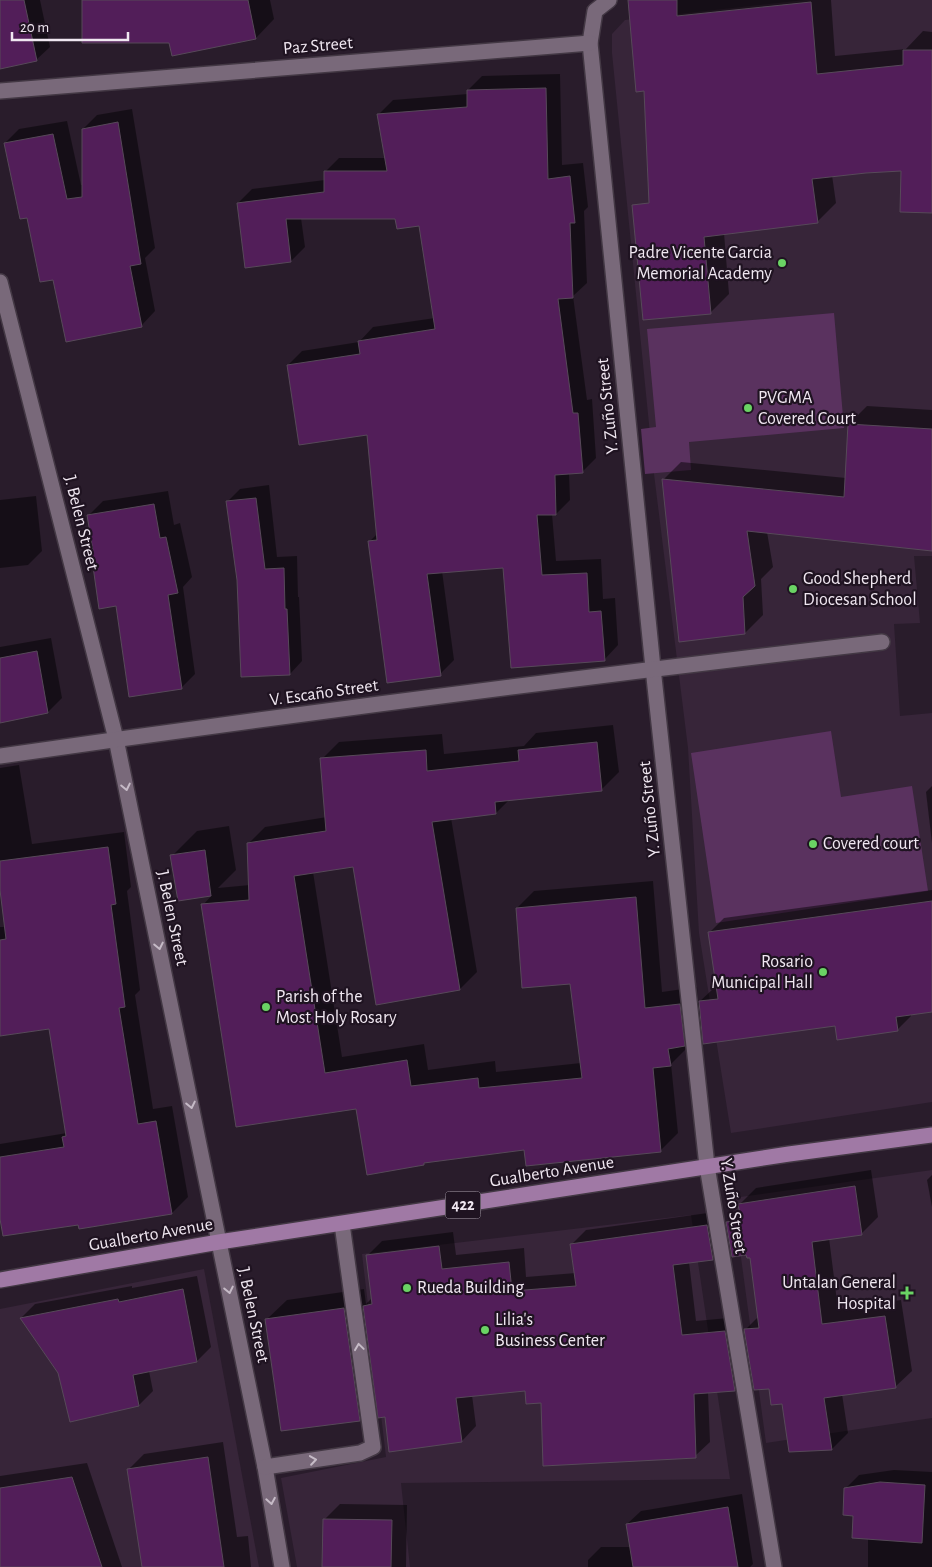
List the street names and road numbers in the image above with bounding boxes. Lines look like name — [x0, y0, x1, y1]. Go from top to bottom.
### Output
street label: Paz Street — [282, 34, 354, 58]
street label: Y. Zuño Street — [594, 357, 622, 455]
street label: J. Belen Street — [60, 474, 102, 573]
street label: V. Escaño Street — [269, 676, 380, 710]
street label: Y. Zuño Street — [636, 760, 664, 858]
street label: J. Belen Street — [153, 869, 191, 968]
street label: Gualberto Avenue — [489, 1153, 615, 1191]
street label: Y. Zuño Street — [717, 1157, 749, 1255]
road number: 422 — [446, 1192, 480, 1218]
street label: Gualberto Avenue — [88, 1215, 214, 1255]
street label: J. Belen Street — [234, 1266, 272, 1365]

